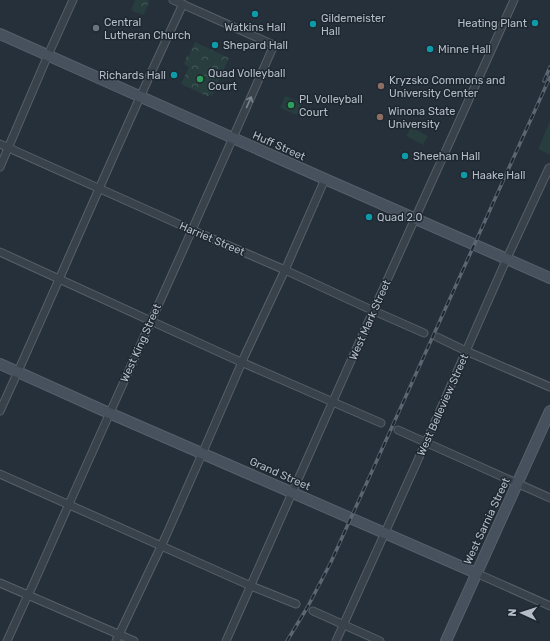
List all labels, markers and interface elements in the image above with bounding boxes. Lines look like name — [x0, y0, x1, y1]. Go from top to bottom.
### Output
marker: Watkins Hall — [250, 9, 260, 19]
place label: Gildemeister Hall — [321, 12, 386, 38]
place label: Central Lutheran Church — [104, 16, 191, 42]
place label: Heating Plant — [457, 17, 528, 30]
marker: Heating Plant — [530, 18, 540, 28]
marker: Gildemeister Hall — [308, 19, 318, 29]
place label: Watkins Hall — [224, 21, 286, 34]
marker: Central Lutheran Church — [91, 23, 101, 33]
place label: Shepard Hall — [223, 39, 288, 52]
marker: Shepard Hall — [210, 40, 220, 50]
place label: Minne Hall — [438, 43, 491, 56]
marker: Minne Hall — [425, 44, 435, 54]
place label: Quad Volleyball Court — [208, 67, 285, 93]
place label: Richards Hall — [99, 69, 166, 82]
marker: Richards Hall — [169, 70, 179, 80]
marker: Quad Volleyball Court — [195, 74, 205, 84]
place label: Kryzsko Commons and University Center — [389, 74, 505, 100]
marker: Kryzsko Commons and University Center — [376, 81, 386, 91]
place label: PL Volleyball Court — [299, 93, 363, 119]
one-way arrow — [245, 97, 253, 109]
marker: PL Volleyball Court — [286, 100, 296, 110]
place label: Winona State University — [388, 105, 456, 131]
marker: Winona State University — [375, 112, 385, 122]
street label: Huff Street — [251, 129, 308, 164]
place label: Sheehan Hall — [413, 150, 480, 163]
marker: Sheehan Hall — [400, 151, 410, 161]
place label: Haake Hall — [472, 169, 526, 182]
marker: Haake Hall — [459, 170, 469, 180]
place label: Quad 2.0 — [377, 211, 422, 224]
marker: Quad 2.0 — [364, 212, 374, 222]
street label: Harriet Street — [177, 219, 247, 259]
street label: West Mark Street — [346, 277, 394, 362]
street label: West King Street — [118, 301, 164, 384]
street label: West Belleview Street — [415, 351, 472, 458]
street label: Grand Street — [247, 455, 313, 494]
street label: West Sarnia Street — [461, 475, 513, 566]
north arrow — [502, 593, 542, 633]
text: N — [506, 608, 519, 617]

